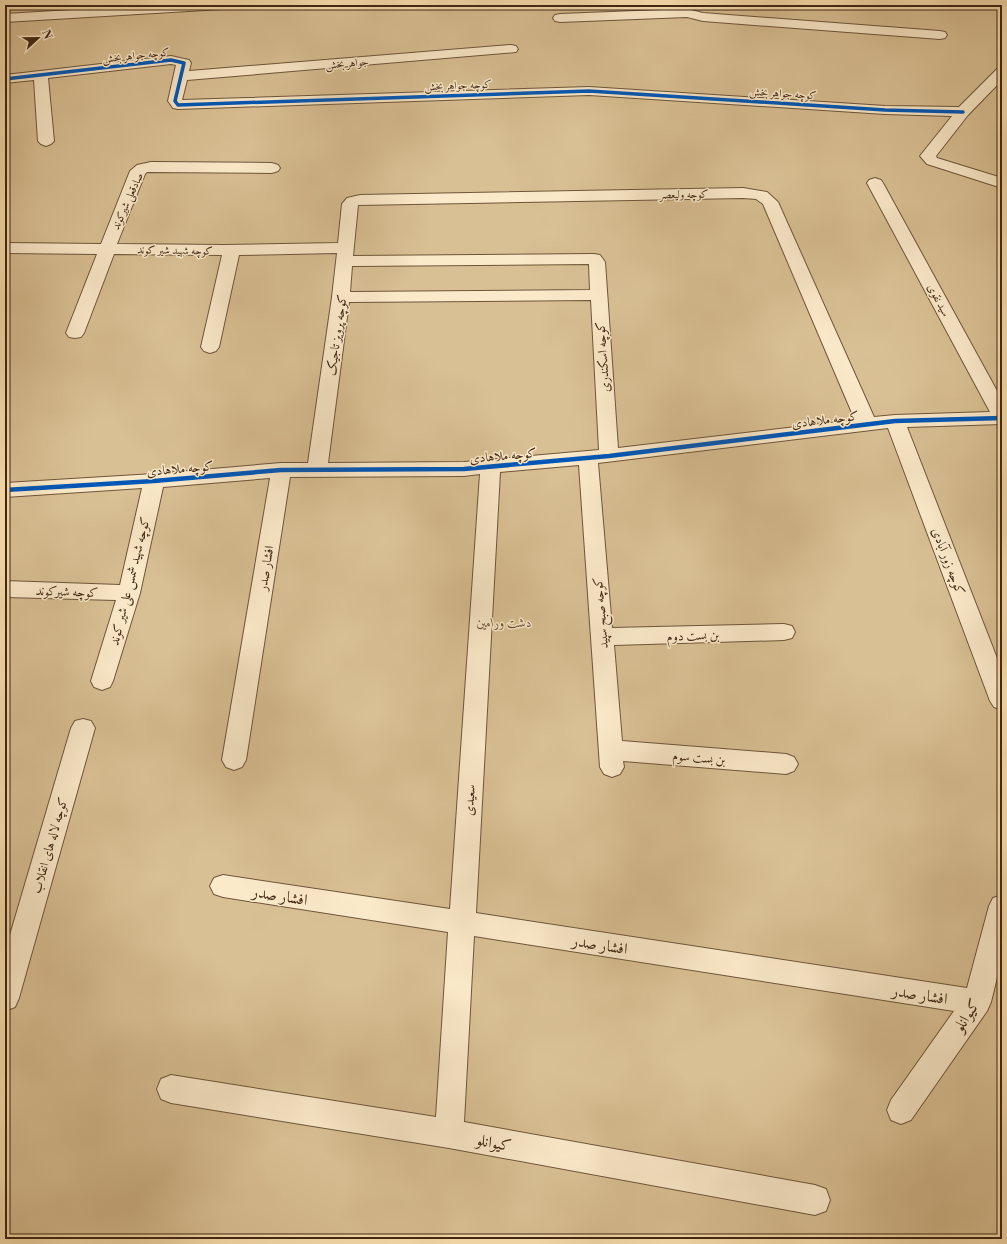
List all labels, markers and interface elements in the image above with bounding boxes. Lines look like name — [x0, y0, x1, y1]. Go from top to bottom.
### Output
north arrow — [18, 18, 58, 58]
text: N — [38, 28, 55, 42]
street label: کوچه جواهر بخش — [102, 46, 170, 66]
street label: جواهر بخش — [325, 55, 369, 73]
street label: کوچه جواهر بخش — [424, 78, 492, 94]
street label: کوچه جواهر بخش — [749, 85, 817, 103]
street label: صادقعلی شیرکوند — [109, 170, 148, 232]
street label: کوچه ولیعصر — [658, 188, 709, 202]
street label: کوچه شهید شیر کوند — [137, 243, 213, 259]
street label: سید نقوی — [924, 282, 952, 319]
street label: کوچه پرویز تاجیک — [323, 294, 352, 377]
street label: کوچه اسکندری — [593, 321, 613, 393]
street label: کوچه ملاهادی — [791, 408, 859, 432]
street label: کوچه ملاهادی — [469, 445, 537, 467]
street label: کوچه ملاهادی — [146, 458, 214, 480]
street label: کوچه شهید شمس علی شیر کوند — [106, 515, 156, 648]
street label: کوچه زور آبادی — [928, 525, 968, 597]
street label: افشار صدر — [254, 544, 277, 594]
street label: کوچه صبح سپید — [590, 576, 615, 649]
street label: کوچه شیرکوند — [35, 583, 99, 601]
park label: دشت ورامین — [476, 615, 532, 631]
street label: بن بست دوم — [666, 627, 720, 648]
street label: بن بست سوم — [671, 748, 727, 771]
street label: سعیدی — [461, 784, 479, 816]
street label: کوچه لاله های انقلاب — [29, 795, 71, 895]
street label: افشار صدر — [249, 881, 309, 910]
street label: افشار صدر — [569, 930, 629, 959]
street label: افشار صدر — [889, 980, 949, 1009]
street label: کیوانلو — [948, 995, 985, 1038]
street label: کیوانلو — [473, 1130, 513, 1156]

